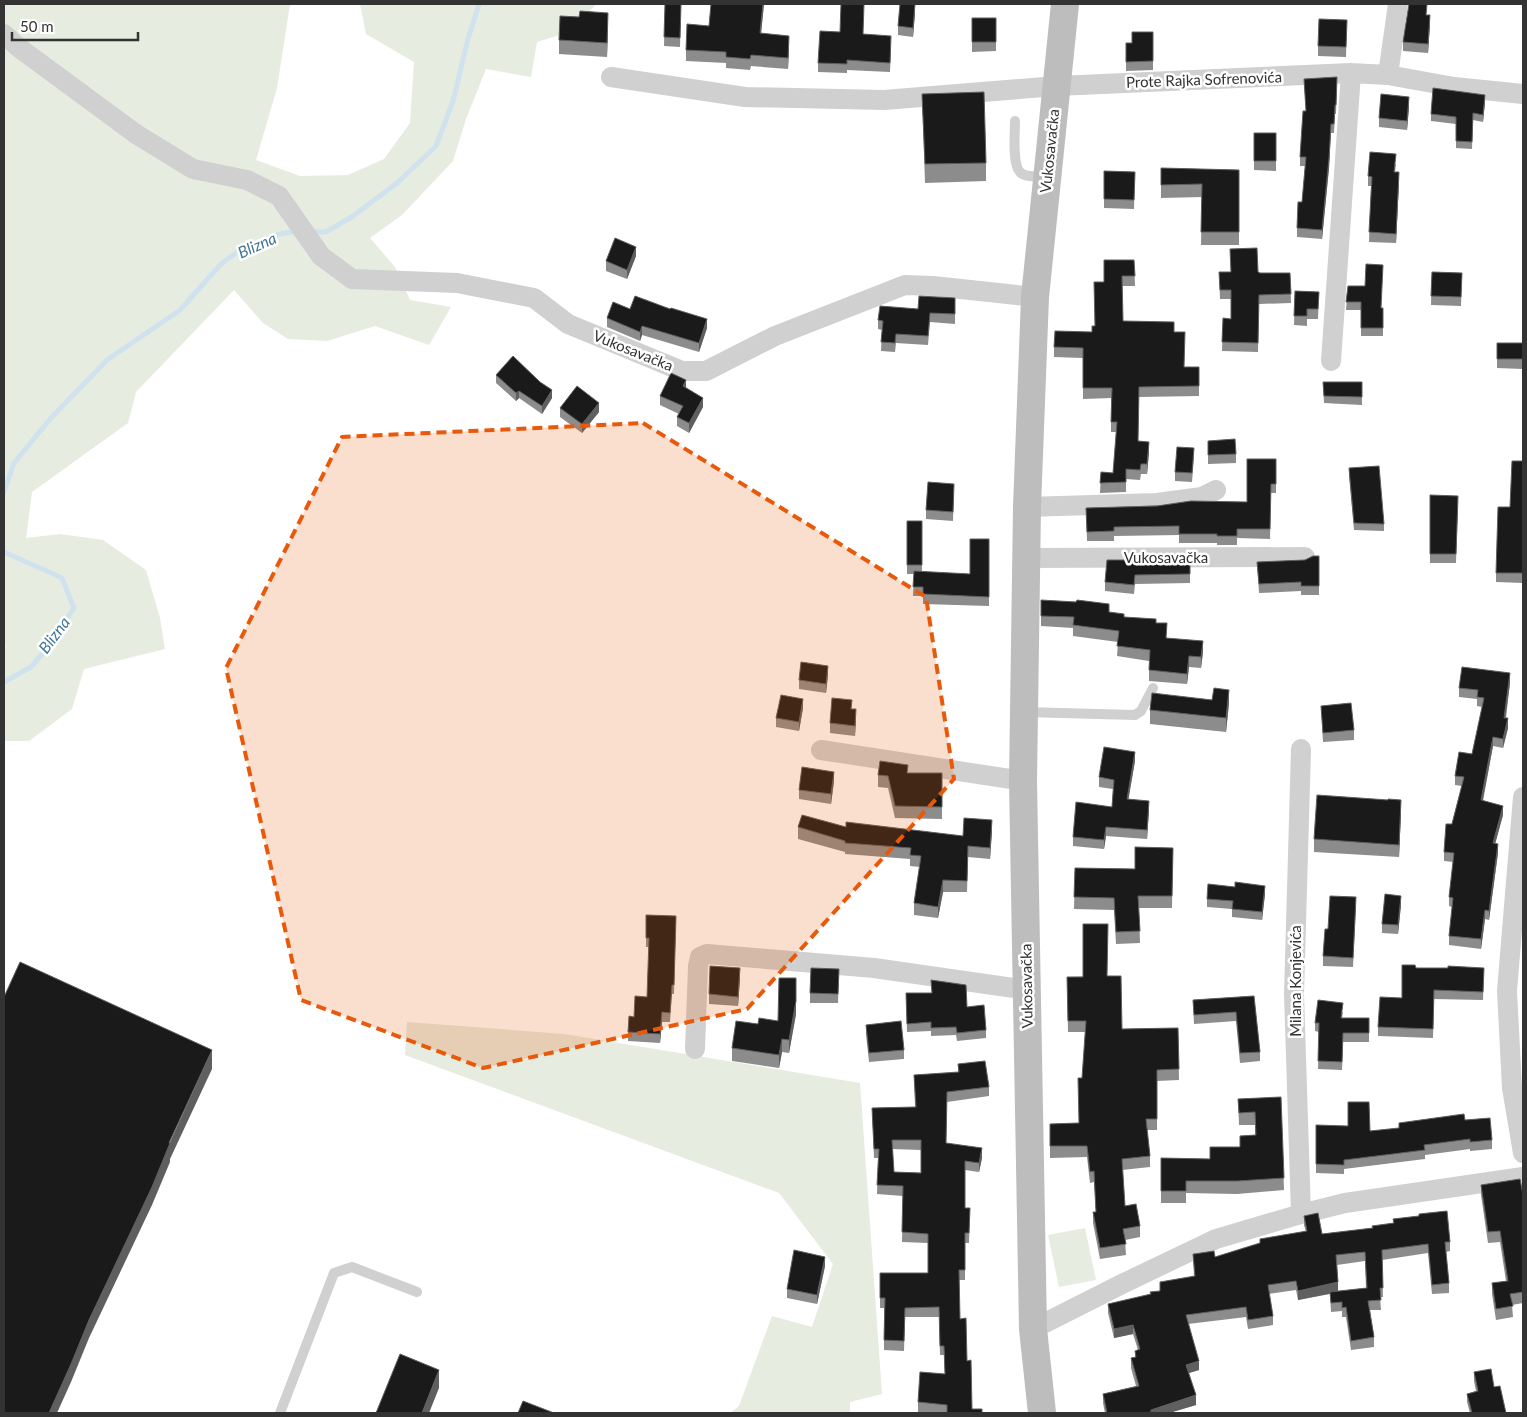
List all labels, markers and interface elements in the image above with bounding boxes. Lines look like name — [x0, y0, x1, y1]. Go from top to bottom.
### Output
scale bar — [12, 10, 139, 42]
text: 50 m — [20, 17, 54, 35]
street label: Prote Rajka Sofrenovića — [1126, 67, 1282, 91]
street label: Vukosavačka — [1036, 108, 1062, 194]
water label: Blizna — [235, 228, 279, 261]
street label: Vukosavačka — [591, 326, 676, 374]
street label: Vukosavačka — [1124, 548, 1208, 566]
water label: Blizna — [34, 613, 73, 656]
street label: Milana Konjevića — [1286, 925, 1304, 1037]
street label: Vukosavačka — [1016, 944, 1036, 1028]

